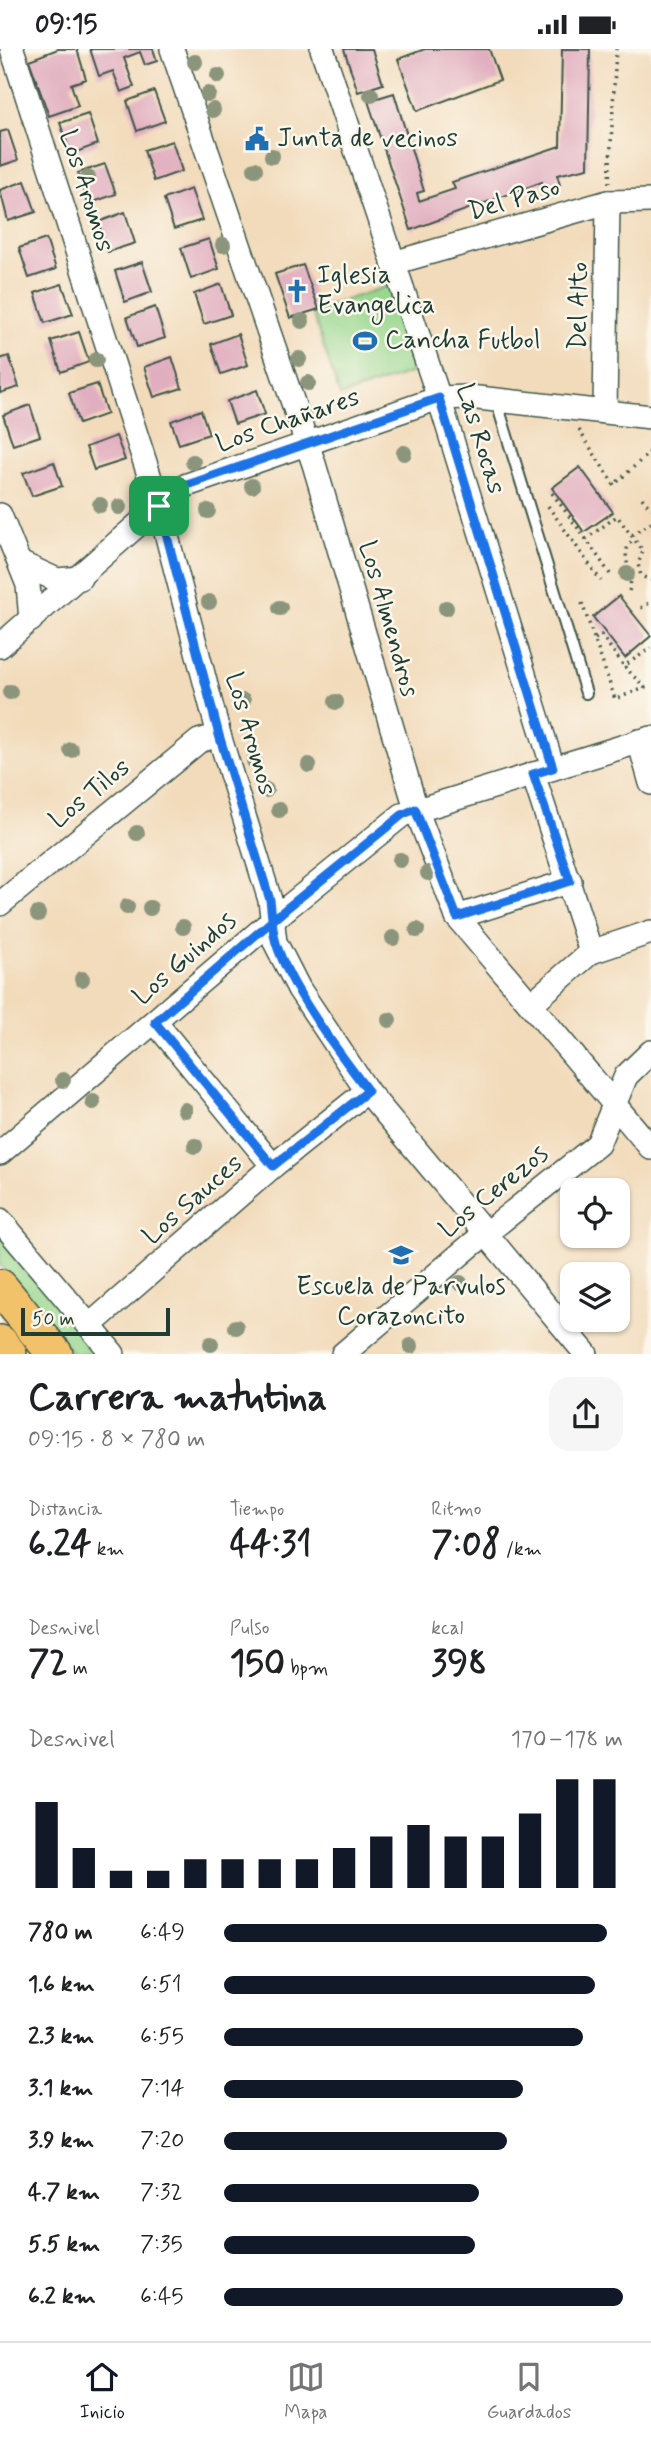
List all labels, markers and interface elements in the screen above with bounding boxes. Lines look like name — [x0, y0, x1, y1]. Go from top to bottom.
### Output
text: 09:15 — [35, 8, 97, 42]
place label: Junta de vecinos — [277, 122, 458, 156]
public building icon: Junta de vecinos — [243, 125, 271, 153]
street label: Los Aromos — [50, 126, 122, 256]
street label: Del Paso — [464, 171, 564, 229]
place label: Iglesia Evangelica — [317, 259, 435, 325]
street label: Del Alto — [561, 262, 597, 350]
church icon: Iglesia Evangelica — [283, 277, 311, 305]
place label: Cancha Futbol — [385, 324, 540, 358]
sports icon: Cancha Futbol — [351, 327, 379, 355]
street label: Las Rocas — [447, 380, 513, 498]
street label: Los Chañares — [212, 381, 364, 461]
pin — [129, 476, 189, 536]
icon: arrive — [140, 487, 178, 525]
street label: Los Almendros — [350, 537, 426, 701]
street label: Los Aromos — [216, 669, 284, 799]
street label: Los Tilos — [43, 751, 137, 837]
street label: Los Guindos — [126, 905, 244, 1013]
street label: Los Cerezos — [432, 1138, 556, 1246]
street label: Los Sauces — [136, 1147, 250, 1253]
map controls — [560, 1178, 630, 1332]
button: locate — [560, 1178, 630, 1248]
school or university icon: Escuela de Parvulos Corazoncito — [387, 1241, 415, 1269]
button: layers — [560, 1262, 630, 1332]
place label: Escuela de Parvulos Corazoncito — [296, 1270, 506, 1334]
scale bar — [21, 1305, 170, 1337]
text: 50 m — [32, 1307, 75, 1332]
text: Carrera matutina — [28, 1374, 327, 1423]
button: share — [549, 1377, 623, 1451]
text: 09:15 · 8 × 780 m — [28, 1425, 205, 1455]
text: Distancia — [28, 1497, 102, 1522]
text: Tiempo — [230, 1497, 284, 1522]
text: Ritmo — [431, 1497, 482, 1522]
text: 6.24 — [28, 1522, 92, 1568]
text: 44:31 — [230, 1522, 312, 1568]
text: 7:08 — [431, 1522, 501, 1568]
text: km — [92, 1537, 124, 1562]
text: /km — [501, 1537, 542, 1562]
text: Desnivel — [28, 1616, 100, 1641]
text: Pulso — [230, 1616, 269, 1641]
text: kcal — [431, 1616, 463, 1641]
text: 72 — [28, 1641, 68, 1687]
text: 150 — [230, 1641, 285, 1687]
text: 398 — [431, 1641, 487, 1687]
text: m — [68, 1656, 88, 1681]
text: bpm — [285, 1656, 328, 1681]
text: Desnivel — [28, 1725, 115, 1755]
text: 170–178 m — [511, 1725, 623, 1755]
text: 780 m — [28, 1918, 93, 1948]
text: 6:49 — [140, 1918, 185, 1948]
text: 1.6 km — [28, 1970, 95, 2000]
text: 6:51 — [140, 1970, 182, 2000]
text: 2.3 km — [28, 2022, 94, 2052]
text: 6:55 — [140, 2022, 184, 2052]
text: 3.1 km — [28, 2074, 93, 2104]
text: 7:14 — [140, 2074, 184, 2104]
text: 3.9 km — [28, 2126, 94, 2156]
text: 7:20 — [140, 2126, 185, 2156]
text: 4.7 km — [28, 2178, 100, 2208]
text: 7:32 — [140, 2178, 183, 2208]
text: 5.5 km — [28, 2230, 100, 2260]
text: 7:35 — [140, 2230, 183, 2260]
text: 6.2 km — [28, 2282, 96, 2312]
text: 6:45 — [140, 2282, 184, 2312]
tab: Inicio — [80, 2358, 125, 2425]
tab: Mapa — [284, 2358, 328, 2425]
tab: Guardados — [487, 2358, 571, 2425]

